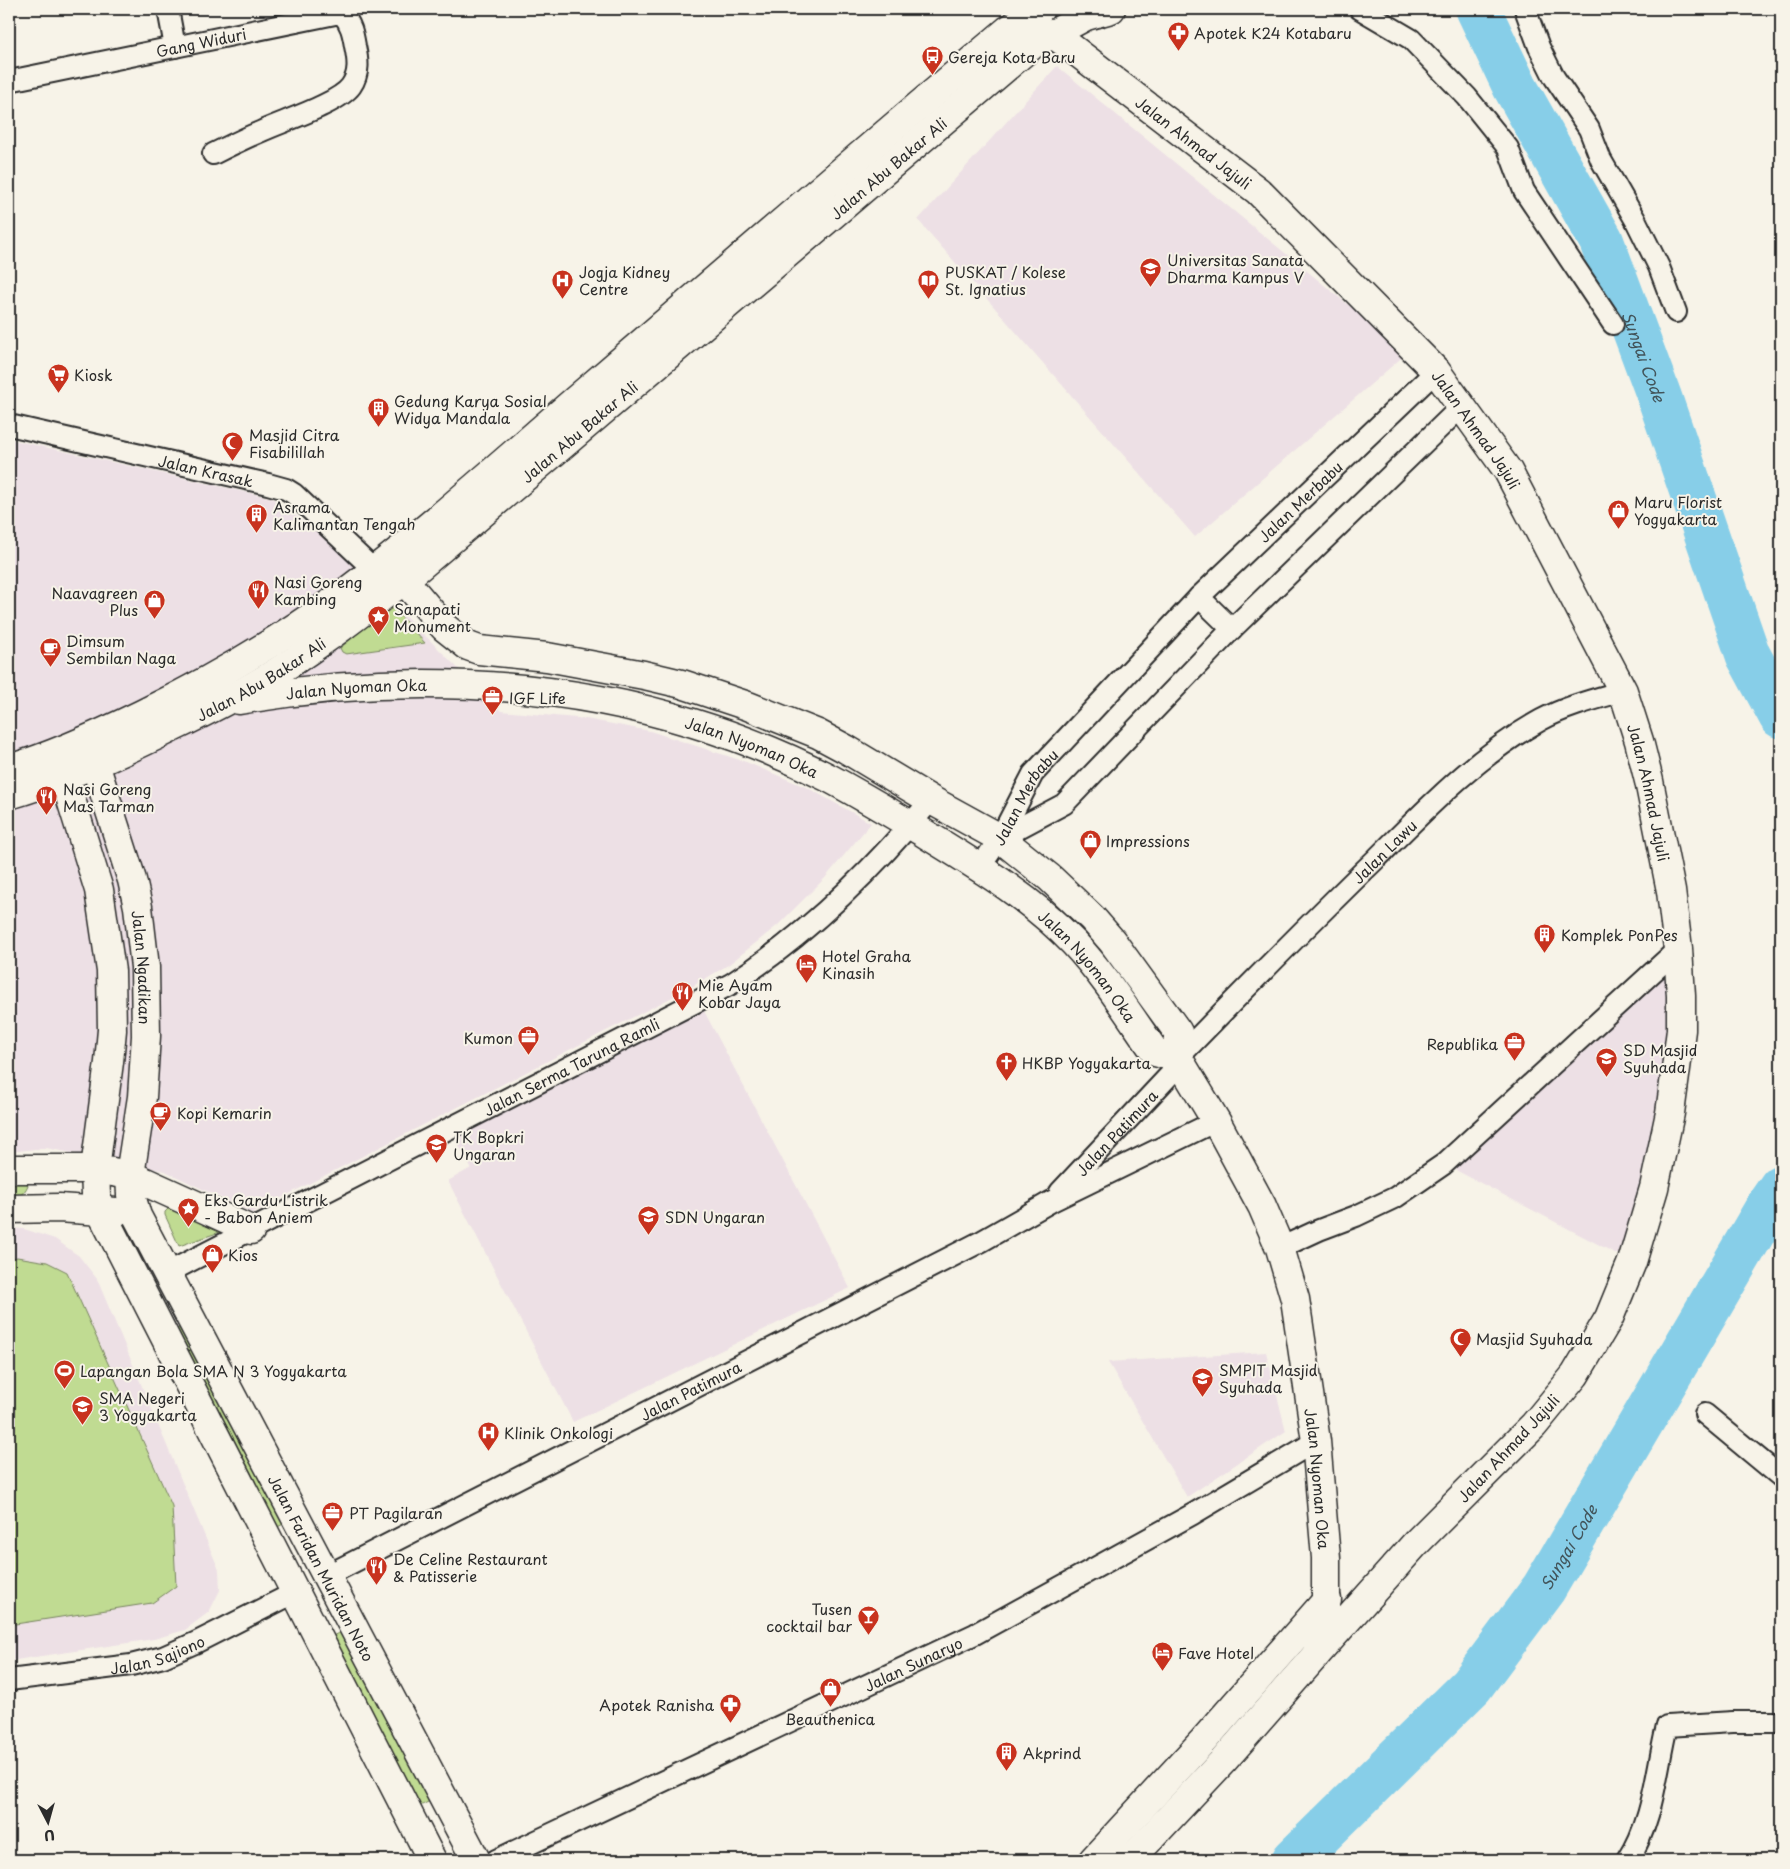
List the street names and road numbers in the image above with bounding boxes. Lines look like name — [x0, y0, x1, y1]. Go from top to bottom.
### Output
street label: Gang Widuri — [154, 21, 248, 62]
street label: Jalan Ahmad Jajuli — [1131, 90, 1257, 194]
street label: Jalan Abu Bakar Ali — [824, 111, 951, 224]
street label: Jalan Ahmad Jajuli — [1427, 365, 1527, 493]
street label: Jalan Abu Bakar Ali — [515, 375, 642, 487]
street label: Jalan Krasak — [156, 448, 256, 492]
street label: Jalan Merbabu — [1252, 455, 1347, 547]
street label: Jalan Abu Bakar Ali — [192, 631, 330, 726]
street label: Jalan Nyoman Oka — [284, 672, 427, 704]
street label: Jalan Nyoman Oka — [682, 710, 823, 783]
street label: Jalan Ahmad Jajuli — [1623, 720, 1676, 863]
street label: Jalan Merbabu — [987, 743, 1063, 849]
street label: Jalan Lawu — [1346, 814, 1421, 888]
street label: Jalan Nyoman Oka — [1034, 904, 1143, 1027]
street label: Jalan Ngadikan — [127, 909, 157, 1025]
street label: Jalan Serma Taruna Ramli — [479, 1011, 663, 1121]
street label: Jalan Patimura — [1070, 1084, 1163, 1181]
street label: Jalan Patimura — [636, 1354, 745, 1425]
street label: Jalan Ahmad Jajuli — [1452, 1389, 1564, 1507]
street label: Jalan Nyoman Oka — [1300, 1407, 1337, 1551]
street label: Jalan Faridan Muridan Noto — [263, 1470, 381, 1665]
street label: Jalan Sajiono — [109, 1629, 208, 1679]
street label: Jalan Sunaryo — [860, 1630, 966, 1696]

